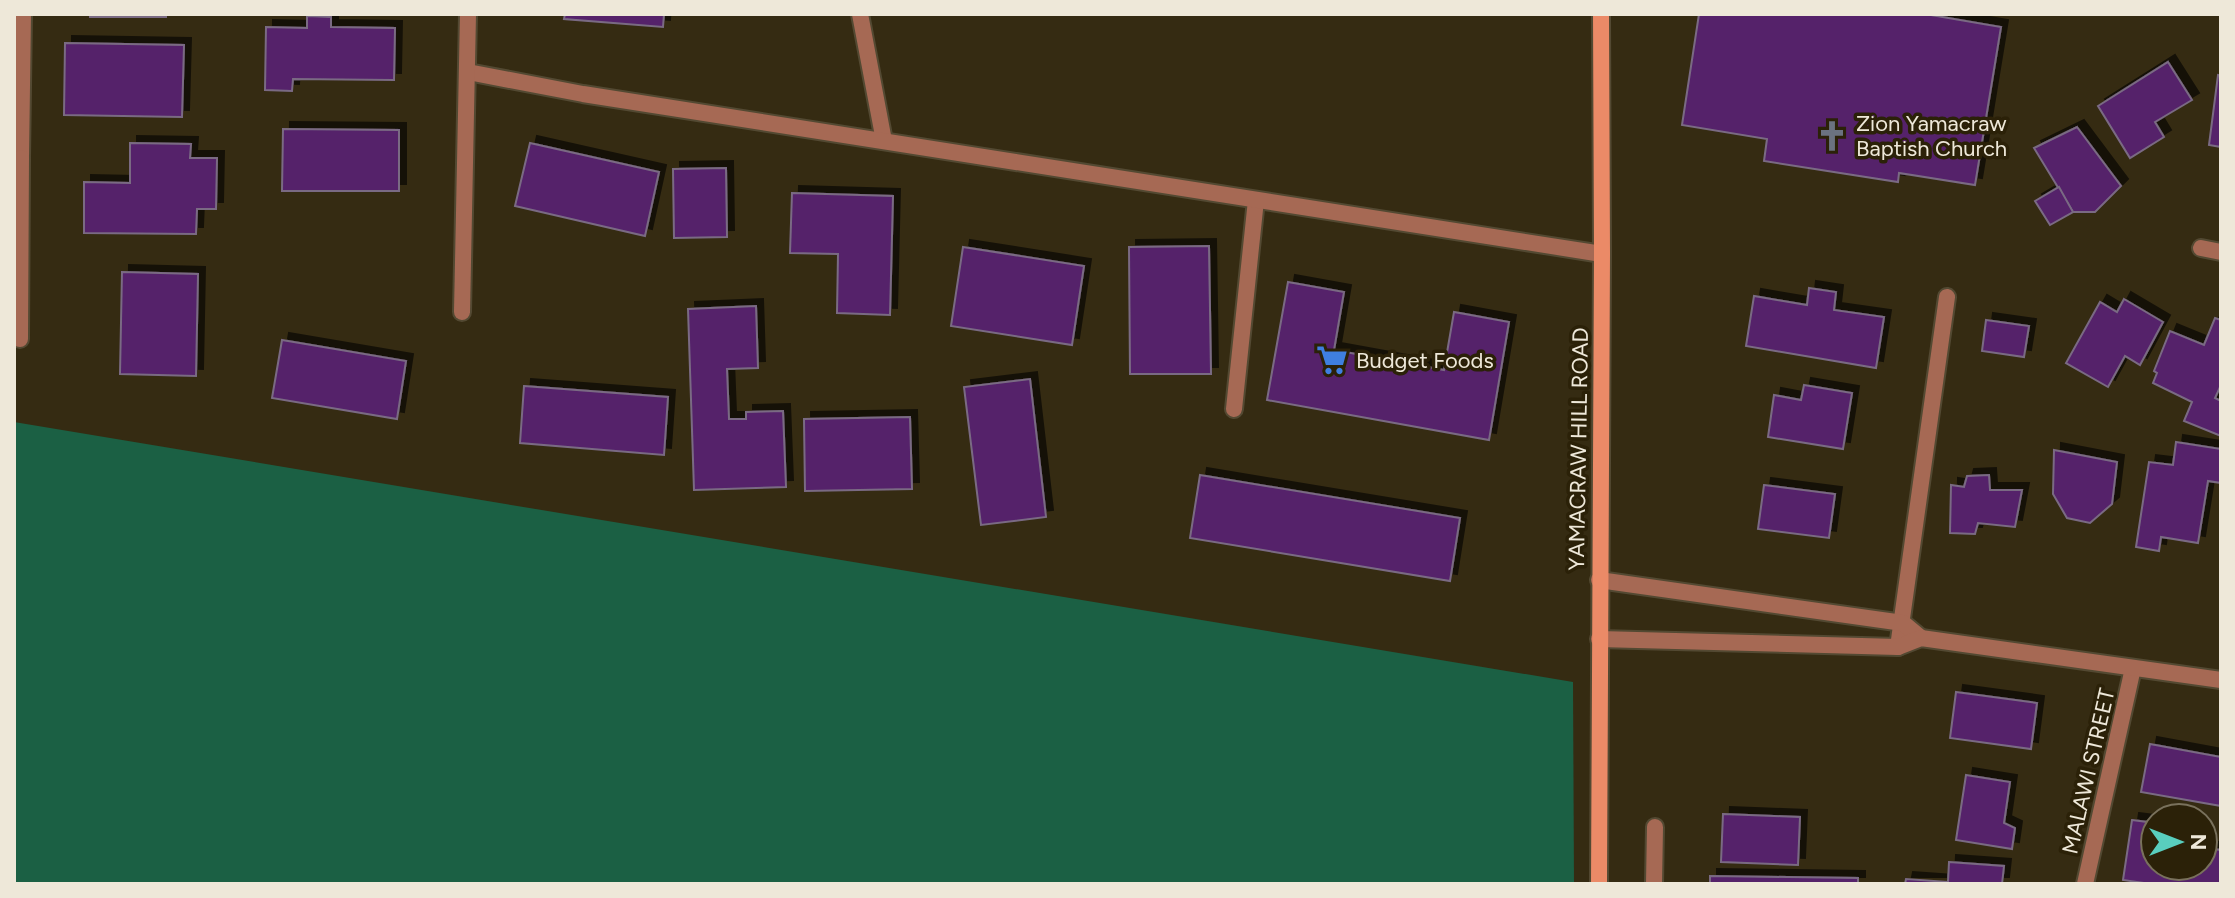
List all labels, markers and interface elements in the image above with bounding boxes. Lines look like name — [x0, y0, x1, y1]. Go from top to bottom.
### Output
place label: Zion Yamacraw Baptish Church — [1856, 110, 2007, 162]
church icon: Zion Yamacraw Baptish Church — [1815, 119, 1849, 153]
street label: YAMACRAW HILL ROAD — [1563, 327, 1594, 571]
supermarket icon: Budget Foods — [1315, 343, 1349, 377]
place label: Budget Foods — [1356, 347, 1494, 374]
street label: MALAWI STREET — [2056, 686, 2121, 857]
north arrow — [2139, 802, 2219, 882]
text: N — [2185, 833, 2212, 851]

